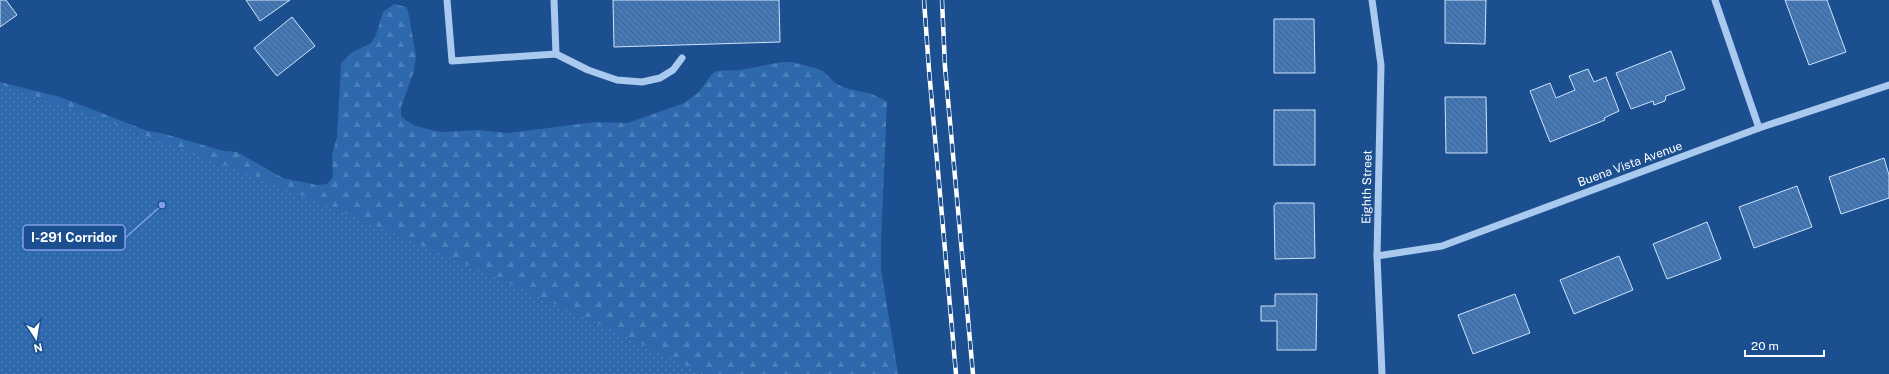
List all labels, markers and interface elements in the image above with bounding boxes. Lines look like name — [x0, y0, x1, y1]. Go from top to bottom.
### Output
street label: Buena Vista Avenue — [1576, 138, 1684, 189]
street label: Eighth Street — [1359, 150, 1375, 224]
callout: I-291 Corridor — [23, 225, 125, 250]
text: I-291 Corridor — [31, 230, 118, 245]
north arrow — [16, 318, 56, 358]
scale bar — [1745, 332, 1824, 358]
text: 20 m — [1751, 339, 1779, 353]
text: N — [33, 341, 44, 355]

